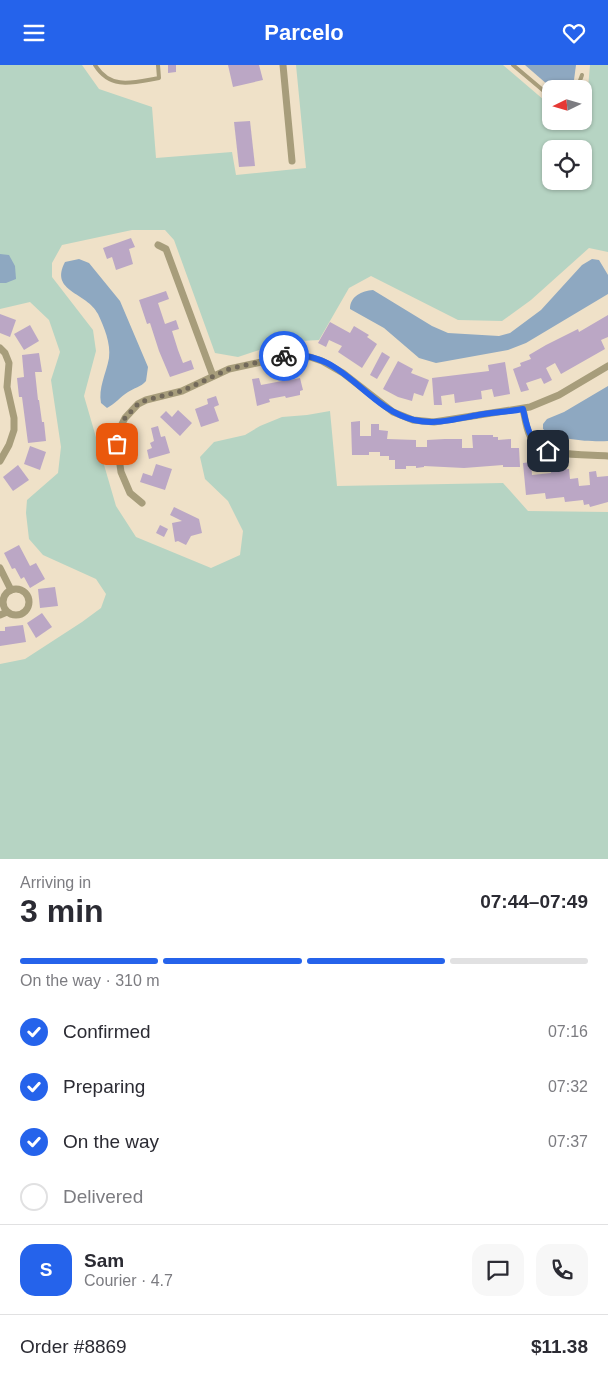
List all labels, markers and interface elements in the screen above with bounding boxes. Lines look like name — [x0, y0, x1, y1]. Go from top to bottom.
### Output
icon: menu — [20, 19, 48, 47]
icon: heart — [560, 19, 588, 47]
text: Parcelo — [264, 20, 344, 45]
north arrow — [542, 80, 592, 130]
map controls — [542, 80, 592, 190]
button: locate — [542, 140, 592, 190]
courier — [259, 331, 309, 381]
icon: bike — [270, 342, 298, 370]
pin — [96, 423, 138, 465]
icon: bag — [103, 430, 131, 458]
pin — [527, 430, 569, 472]
icon: home — [534, 437, 562, 465]
text: Arriving in — [20, 874, 91, 891]
text: 07:44–07:49 — [480, 891, 588, 912]
text: 3 min — [20, 893, 104, 929]
text: On the way · 310 m — [20, 972, 160, 989]
icon: check — [20, 1018, 48, 1046]
text: Confirmed — [63, 1021, 151, 1042]
text: 07:16 — [548, 1023, 588, 1040]
icon: check — [20, 1073, 48, 1101]
text: Preparing — [63, 1076, 145, 1097]
text: 07:32 — [548, 1078, 588, 1095]
icon: check — [20, 1128, 48, 1156]
text: On the way — [63, 1131, 159, 1152]
text: 07:37 — [548, 1133, 588, 1150]
text: Delivered — [63, 1186, 143, 1207]
button: chat — [472, 1244, 524, 1296]
button: phone — [536, 1244, 588, 1296]
text: Sam — [84, 1250, 124, 1271]
text: S — [40, 1259, 52, 1280]
text: Courier · 4.7 — [84, 1272, 173, 1289]
text: Order #8869 — [20, 1336, 127, 1357]
text: $11.38 — [531, 1336, 588, 1357]

